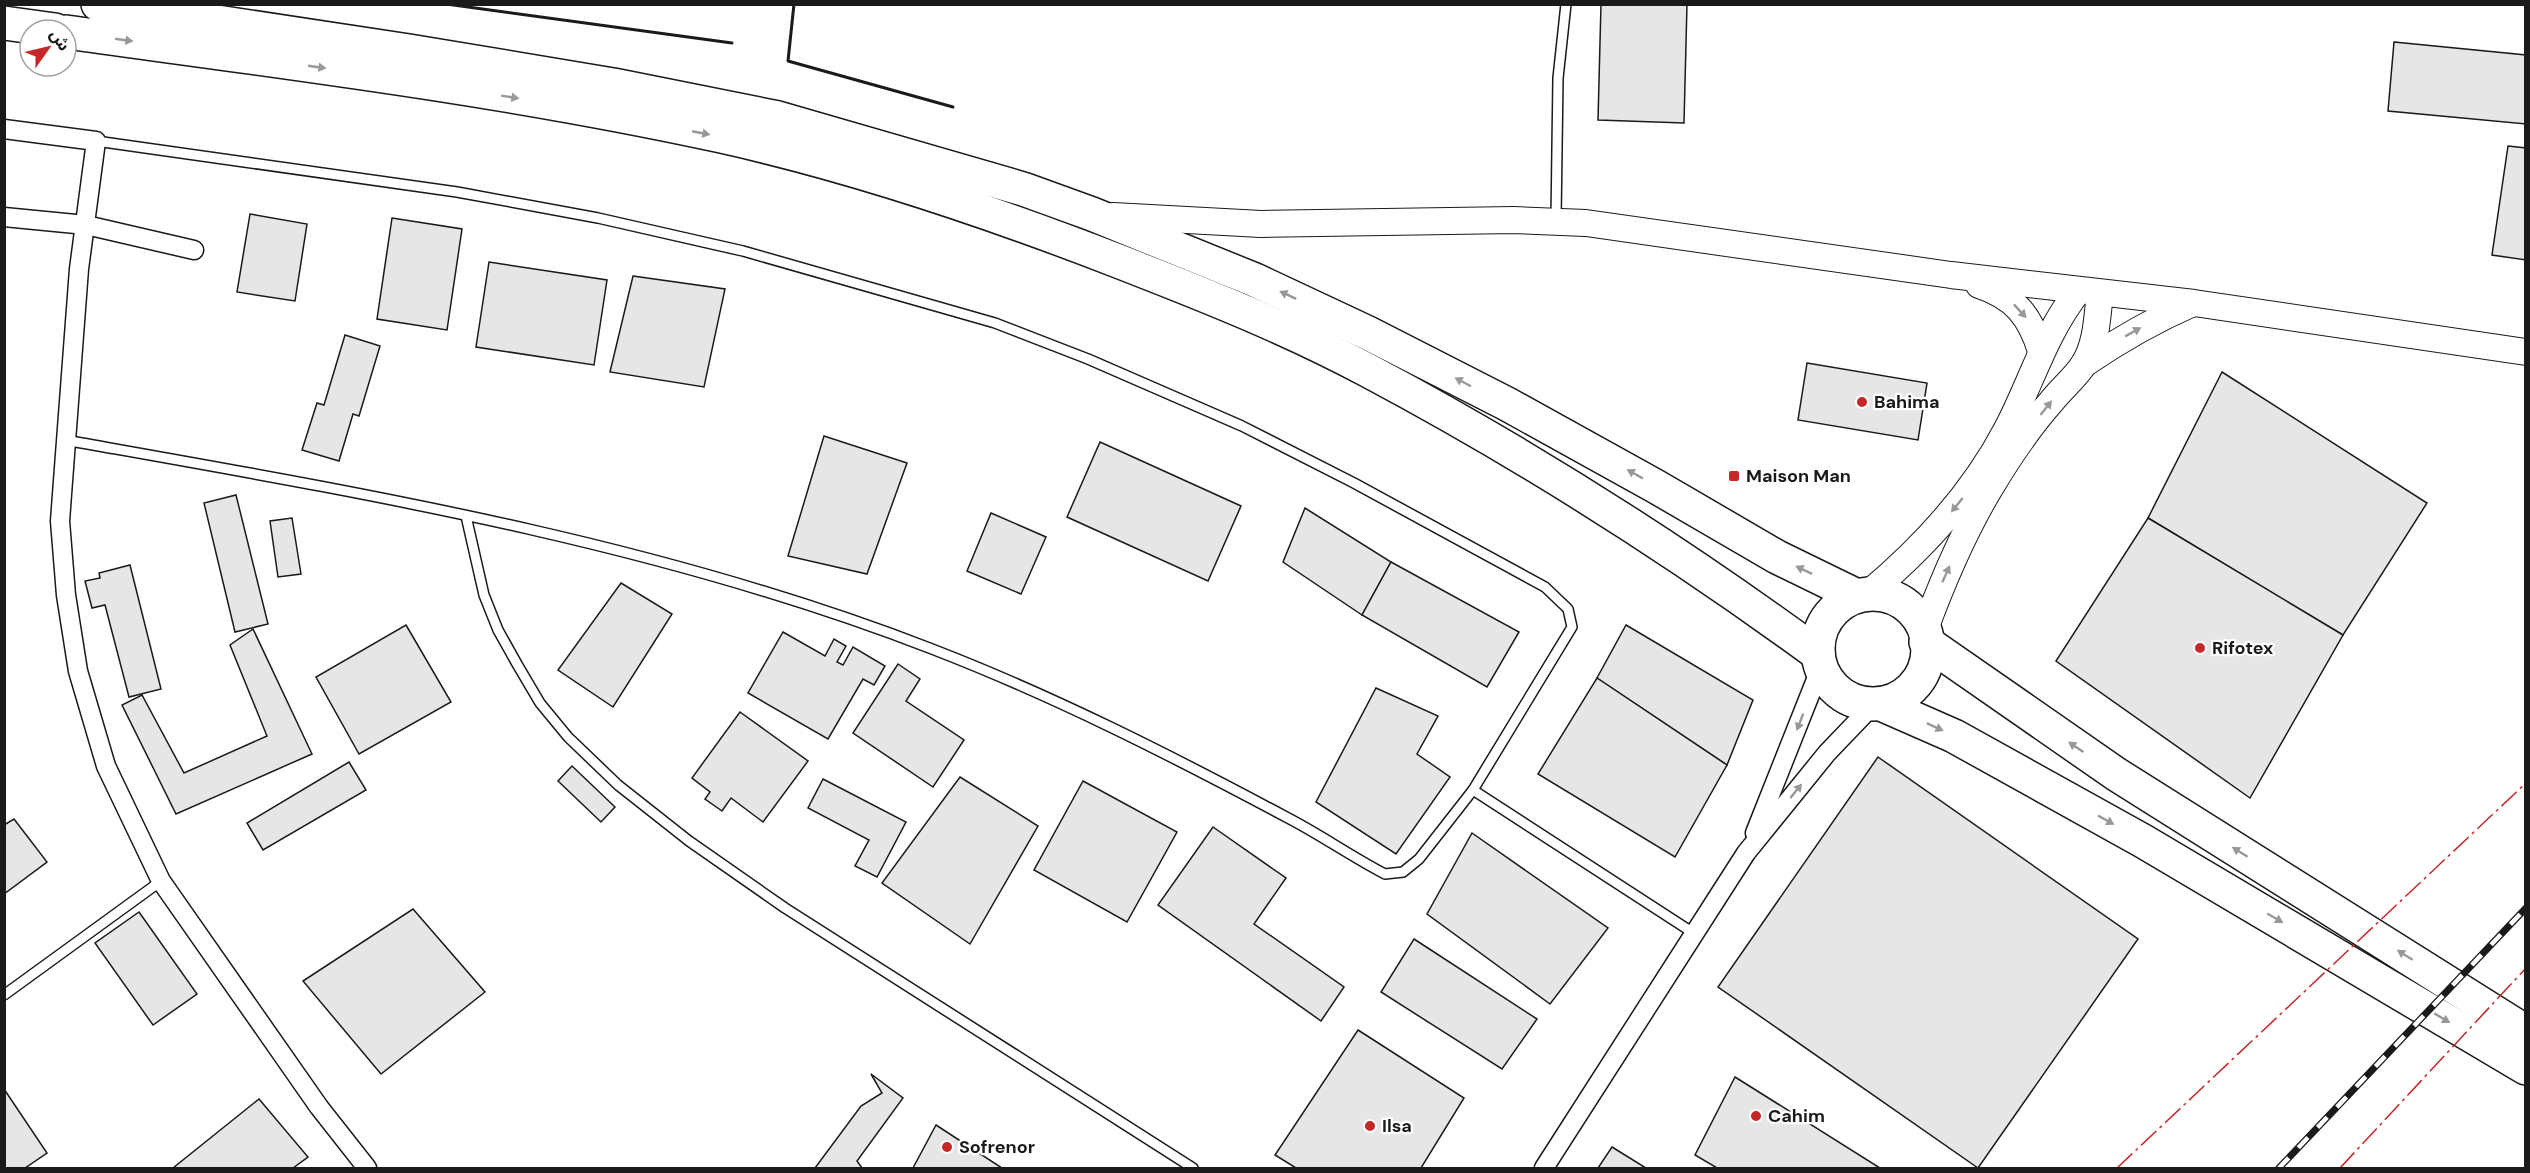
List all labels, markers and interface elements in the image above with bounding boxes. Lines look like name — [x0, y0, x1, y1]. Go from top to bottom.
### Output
north arrow — [18, 18, 78, 78]
text: ش — [45, 25, 75, 55]
one-way arrow — [115, 35, 134, 44]
one-way arrow — [308, 63, 327, 72]
one-way arrow — [500, 93, 519, 102]
one-way arrow — [692, 129, 711, 138]
one-way arrow — [1280, 291, 1297, 300]
one-way arrow — [2013, 303, 2027, 318]
one-way arrow — [2125, 327, 2142, 337]
one-way arrow — [1454, 377, 1472, 387]
place label: Bahima — [1874, 390, 1940, 414]
marker: Bahima — [1855, 395, 1869, 409]
one-way arrow — [2040, 400, 2052, 415]
place label: Maison Man — [1746, 464, 1851, 488]
marker: Maison Man — [1727, 469, 1741, 483]
one-way arrow — [1626, 470, 1643, 480]
one-way arrow — [1951, 497, 1964, 513]
one-way arrow — [1796, 566, 1813, 575]
one-way arrow — [1942, 566, 1951, 583]
place label: Rifotex — [2212, 636, 2273, 660]
marker: Rifotex — [2193, 641, 2207, 655]
one-way arrow — [1795, 713, 1804, 731]
one-way arrow — [1926, 722, 1943, 731]
one-way arrow — [2068, 741, 2084, 752]
one-way arrow — [1789, 783, 1802, 798]
one-way arrow — [2097, 815, 2114, 825]
one-way arrow — [2232, 846, 2248, 857]
one-way arrow — [2267, 912, 2283, 923]
one-way arrow — [2397, 950, 2413, 961]
one-way arrow — [2434, 1012, 2450, 1023]
place label: Cahim — [1768, 1104, 1825, 1128]
marker: Cahim — [1749, 1109, 1763, 1123]
place label: Ilsa — [1382, 1114, 1412, 1138]
marker: Ilsa — [1363, 1119, 1377, 1133]
place label: Sofrenor — [959, 1135, 1035, 1159]
marker: Sofrenor — [940, 1140, 954, 1154]

